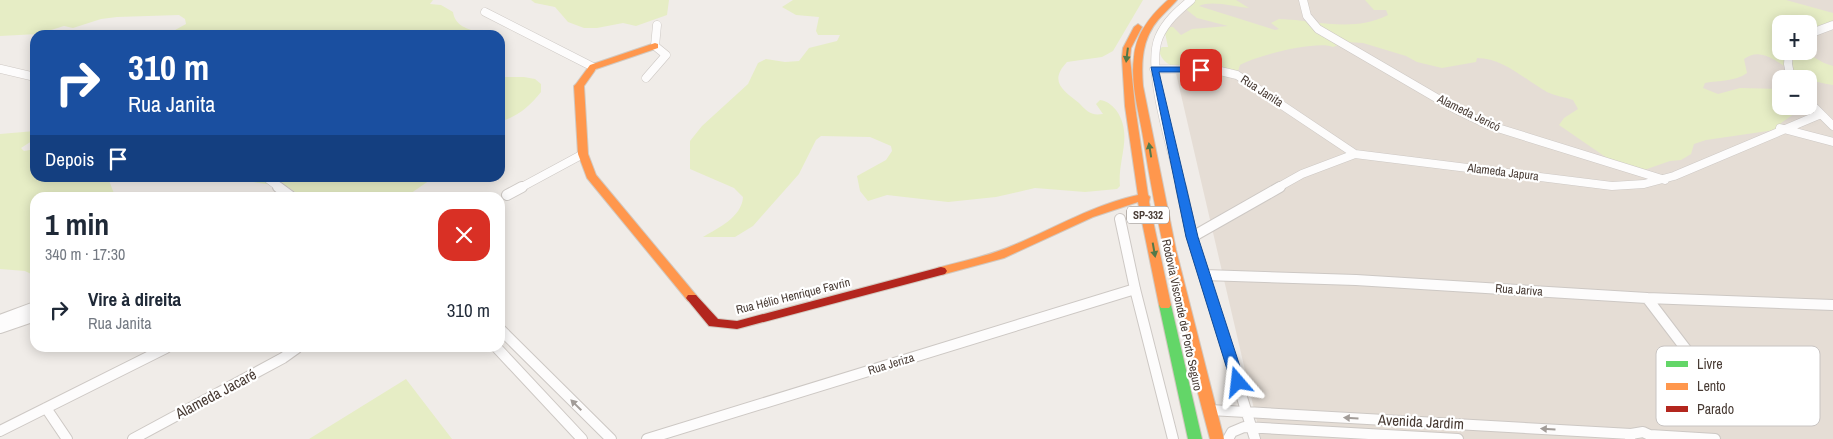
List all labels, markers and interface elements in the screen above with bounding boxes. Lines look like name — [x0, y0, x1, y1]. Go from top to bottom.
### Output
map controls — [1772, 15, 1817, 115]
button: + — [1772, 15, 1817, 60]
text: 310 m — [128, 44, 209, 91]
one-way arrow — [1123, 47, 1131, 63]
pin — [1180, 49, 1222, 91]
icon: right — [45, 50, 110, 115]
icon: arrive — [1187, 56, 1215, 84]
button: − — [1772, 70, 1817, 115]
street label: Rua Janita — [1238, 71, 1287, 111]
text: Rua Janita — [128, 89, 215, 119]
street label: Alameda Jericó — [1434, 90, 1503, 135]
one-way arrow — [1146, 142, 1154, 158]
icon: arrive — [104, 145, 132, 173]
text: Depois — [45, 146, 94, 172]
street label: Alameda Japura — [1465, 160, 1540, 184]
text: 1 min — [45, 204, 109, 244]
road number: SP-332 — [1127, 206, 1169, 224]
button: close — [438, 209, 490, 261]
street label: Rodovia Visconde de Porto Seguro — [1158, 238, 1206, 392]
one-way arrow — [1151, 242, 1159, 258]
text: 340 m · 17:30 — [45, 243, 125, 265]
street label: Rua Hélio Henrique Favrin — [734, 274, 852, 318]
street label: Rua Jariva — [1495, 280, 1544, 300]
text: Vire à direita — [88, 286, 181, 312]
icon: right — [45, 296, 73, 324]
text: 310 m — [447, 297, 490, 323]
text: Rua Janita — [88, 312, 151, 334]
legend — [1656, 346, 1820, 426]
street label: Rua Jeriza — [866, 349, 917, 379]
position arrow — [1211, 355, 1263, 407]
text: Livre — [1697, 355, 1723, 373]
street label: Alameda Jacaré — [171, 363, 260, 424]
text: Lento — [1697, 377, 1726, 395]
one-way arrow — [570, 399, 582, 411]
text: Parado — [1697, 400, 1734, 418]
street label: Avenida Jardim — [1377, 409, 1464, 434]
one-way arrow — [1342, 413, 1358, 421]
one-way arrow — [1540, 424, 1556, 432]

